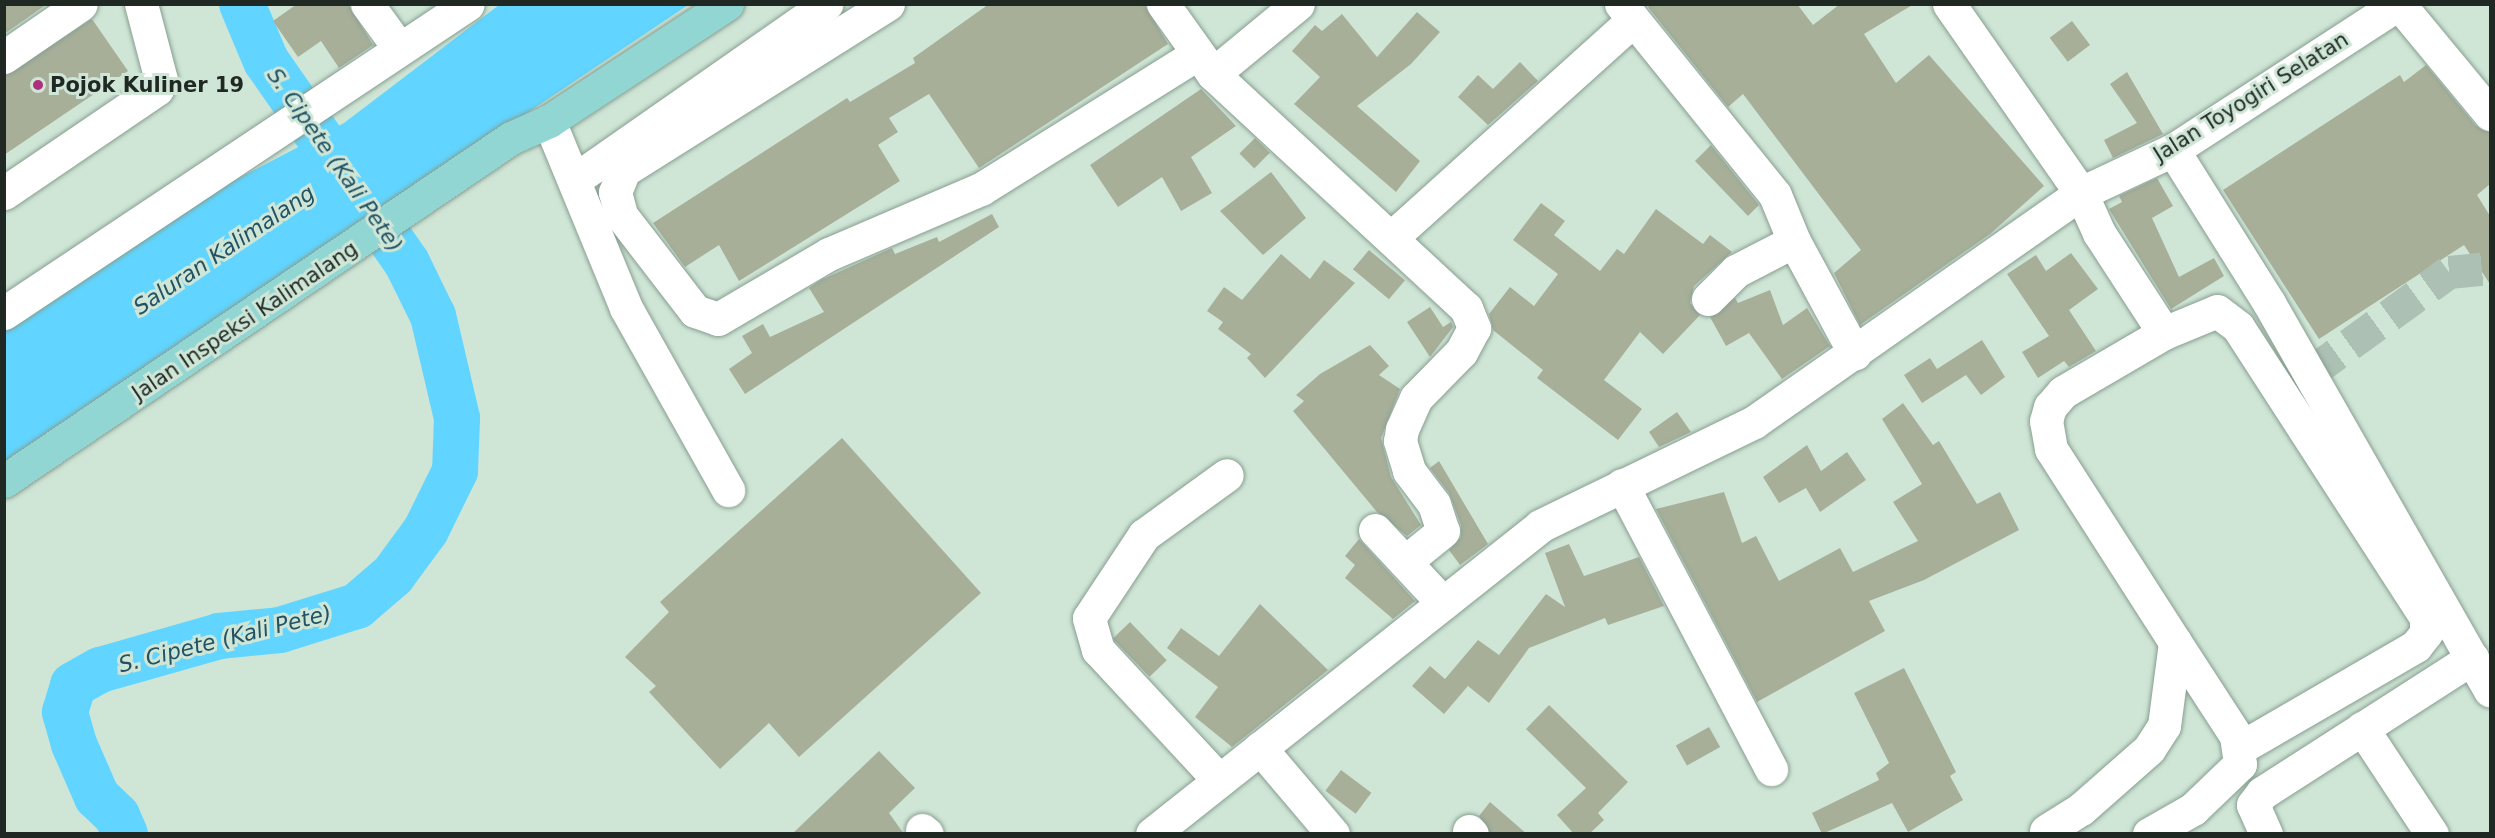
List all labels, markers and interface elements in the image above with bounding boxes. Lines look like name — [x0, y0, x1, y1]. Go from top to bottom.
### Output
street label: Jalan Toyogiri Selatan — [2149, 27, 2353, 167]
water label: S. Cipete (Kali Pete) — [262, 63, 408, 257]
place label: Pojok Kuliner 19 — [50, 72, 244, 98]
marker: Pojok Kuliner 19 — [31, 78, 45, 92]
water label: Saluran Kalimalang — [128, 180, 320, 320]
street label: Jalan Inspeksi Kalimalang — [127, 236, 363, 406]
water label: S. Cipete (Kali Pete) — [116, 600, 334, 678]

